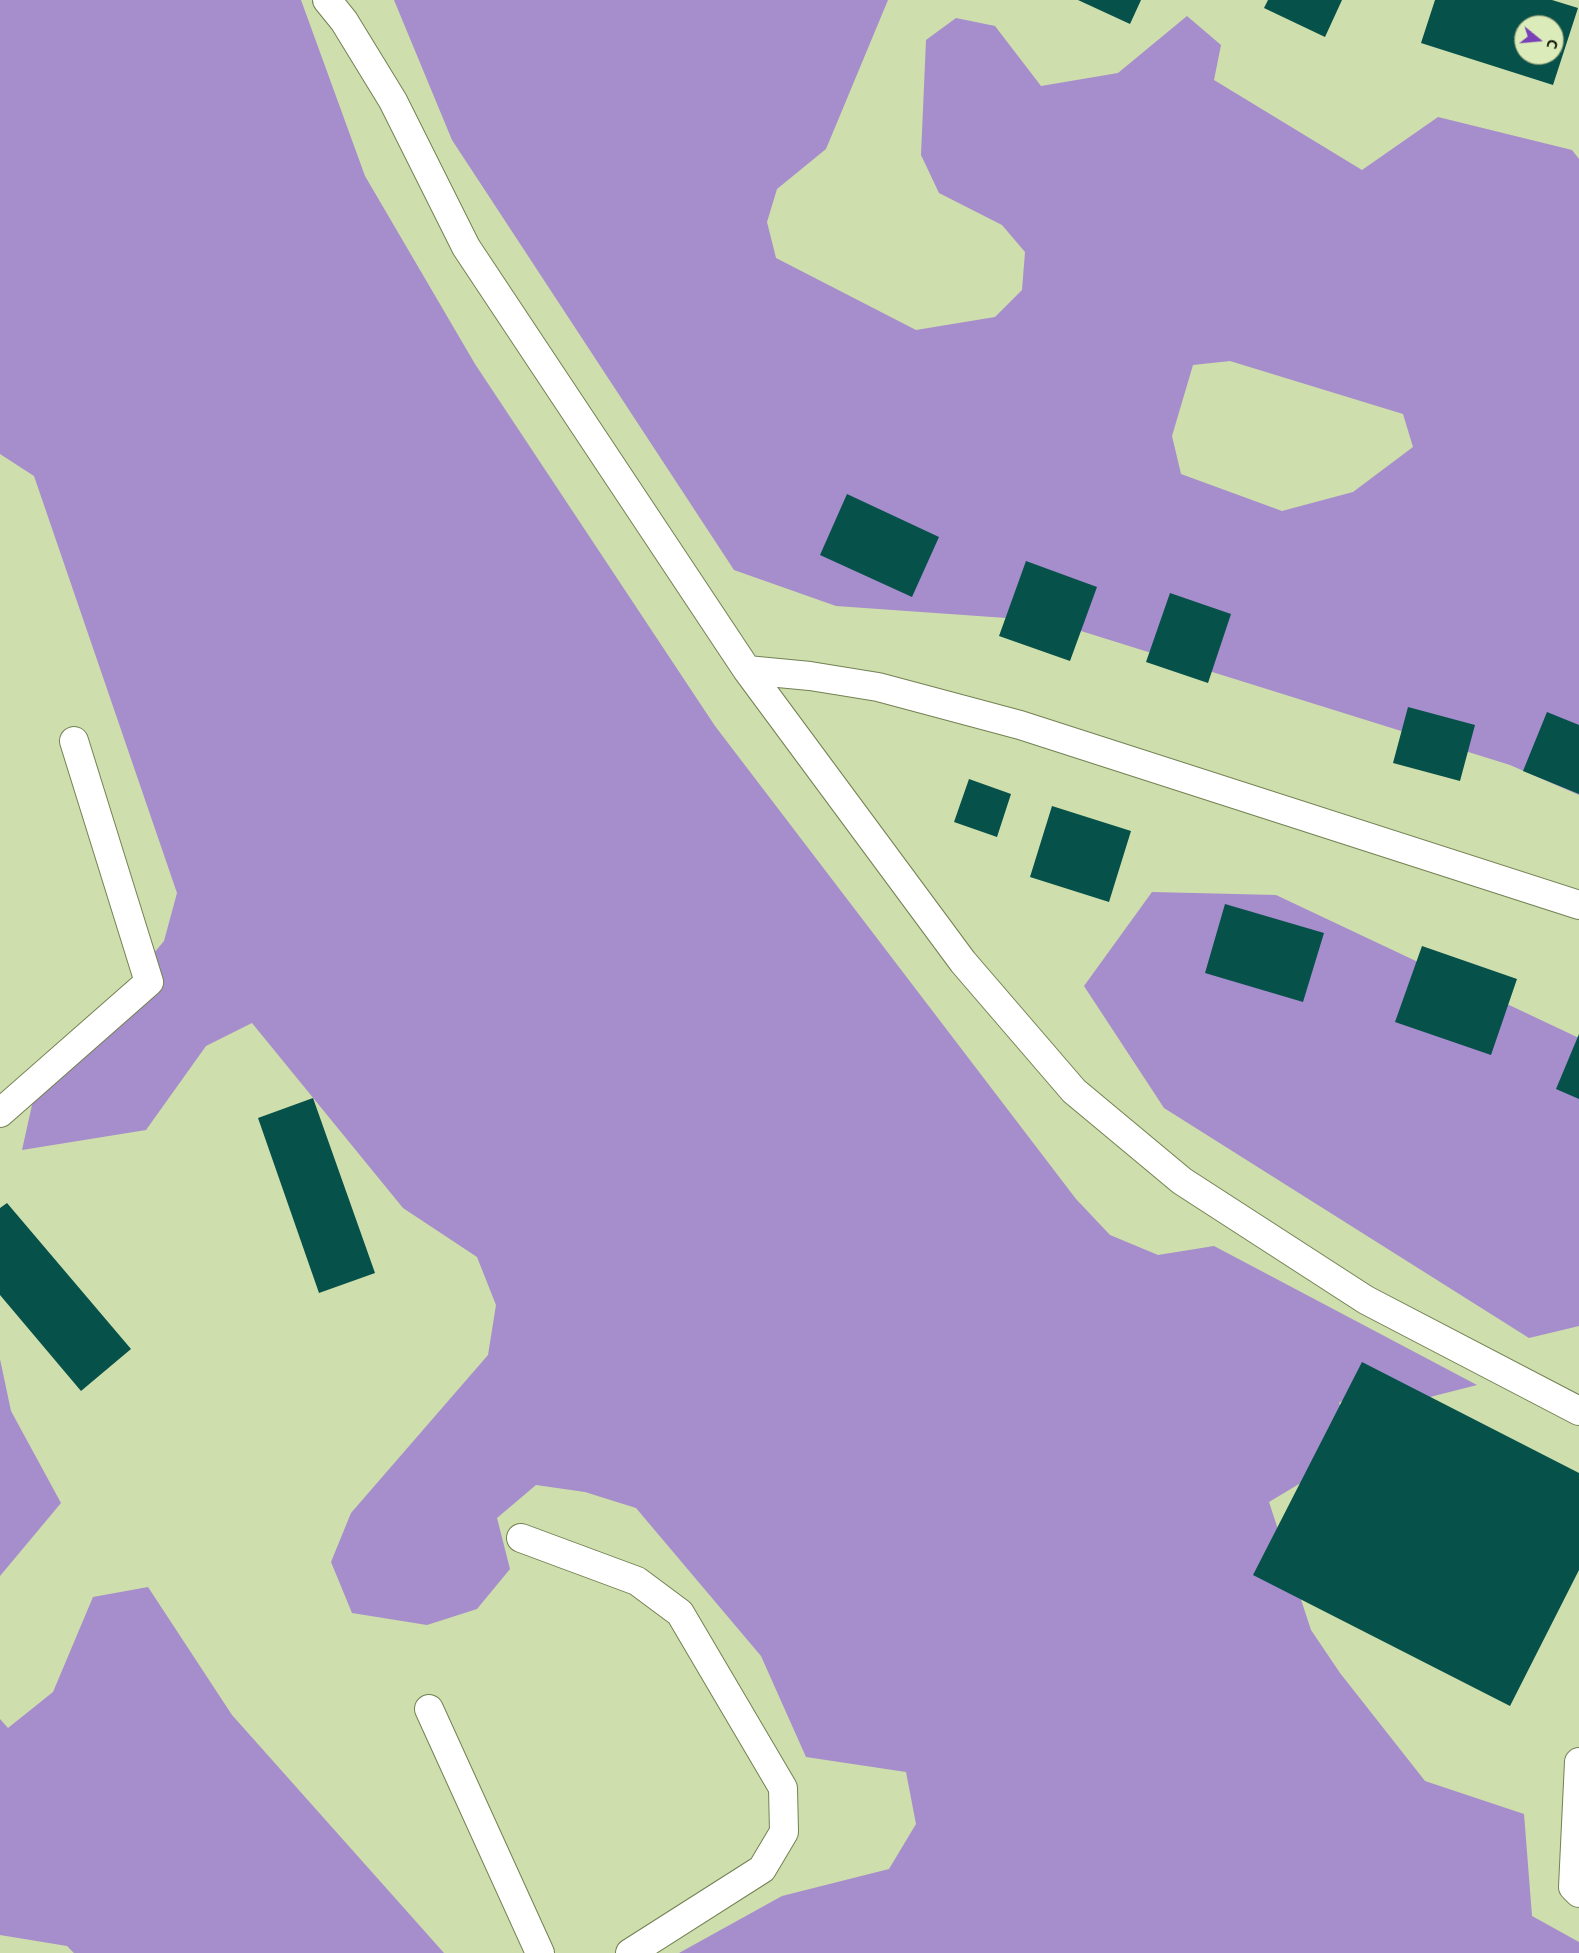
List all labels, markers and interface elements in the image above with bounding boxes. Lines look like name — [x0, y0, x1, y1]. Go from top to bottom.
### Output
north arrow — [1514, 15, 1564, 65]
text: С — [1543, 37, 1561, 51]

